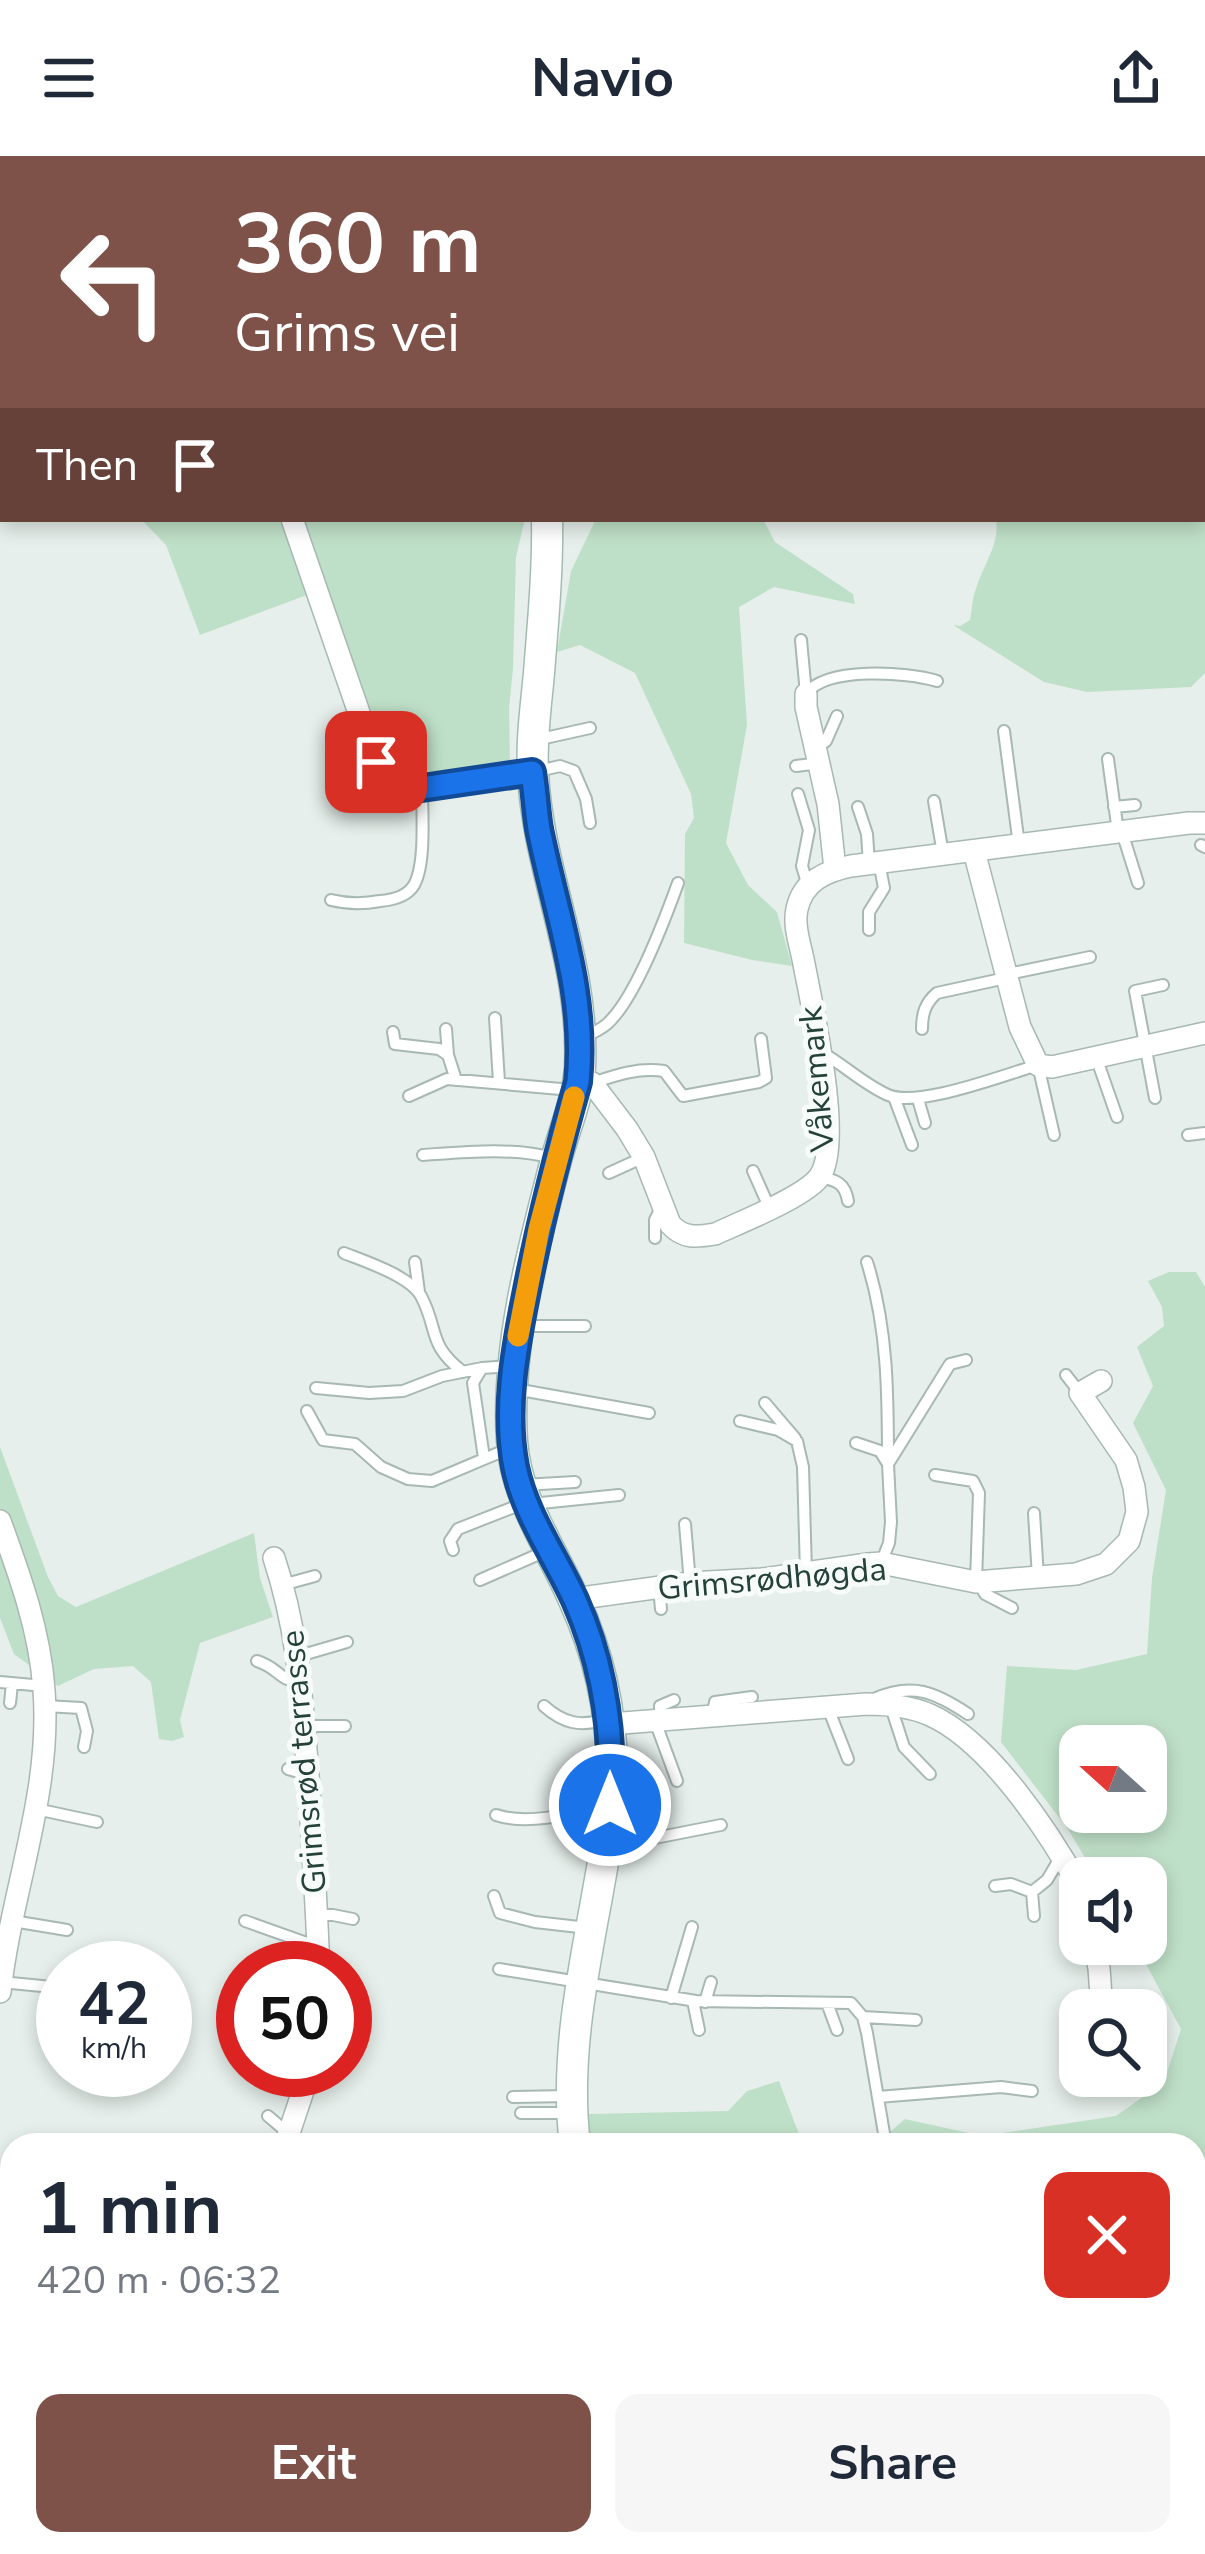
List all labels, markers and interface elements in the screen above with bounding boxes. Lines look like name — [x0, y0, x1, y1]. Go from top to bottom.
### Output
text: Navio — [531, 41, 674, 115]
icon: menu — [36, 45, 102, 111]
icon: share — [1103, 45, 1169, 111]
text: 360 m — [234, 187, 482, 302]
icon: left — [36, 204, 192, 360]
text: Grims vei — [234, 296, 460, 370]
icon: arrive — [162, 432, 228, 498]
text: Then — [36, 435, 138, 496]
pin — [325, 711, 427, 813]
icon: arrive — [343, 729, 409, 795]
street label: Våkemark — [788, 1004, 846, 1155]
street label: Grimsrødhøgda — [656, 1547, 888, 1611]
street label: Grimsrød terrasse — [270, 1628, 338, 1896]
north arrow — [1059, 1725, 1167, 1833]
map controls — [1059, 1725, 1167, 2097]
position arrow — [547, 1742, 673, 1868]
button: sound — [1059, 1857, 1167, 1965]
speed limit sign: 50 — [216, 1941, 372, 2097]
text: 42 — [78, 1963, 150, 2045]
button: search — [1059, 1989, 1167, 2097]
text: km/h — [81, 2028, 147, 2069]
text: 1 min — [36, 2160, 222, 2258]
button: close — [1044, 2172, 1170, 2298]
text: 420 m · 06:32 — [36, 2254, 281, 2307]
button: Exit — [36, 2394, 591, 2532]
button: Share — [615, 2394, 1170, 2532]

